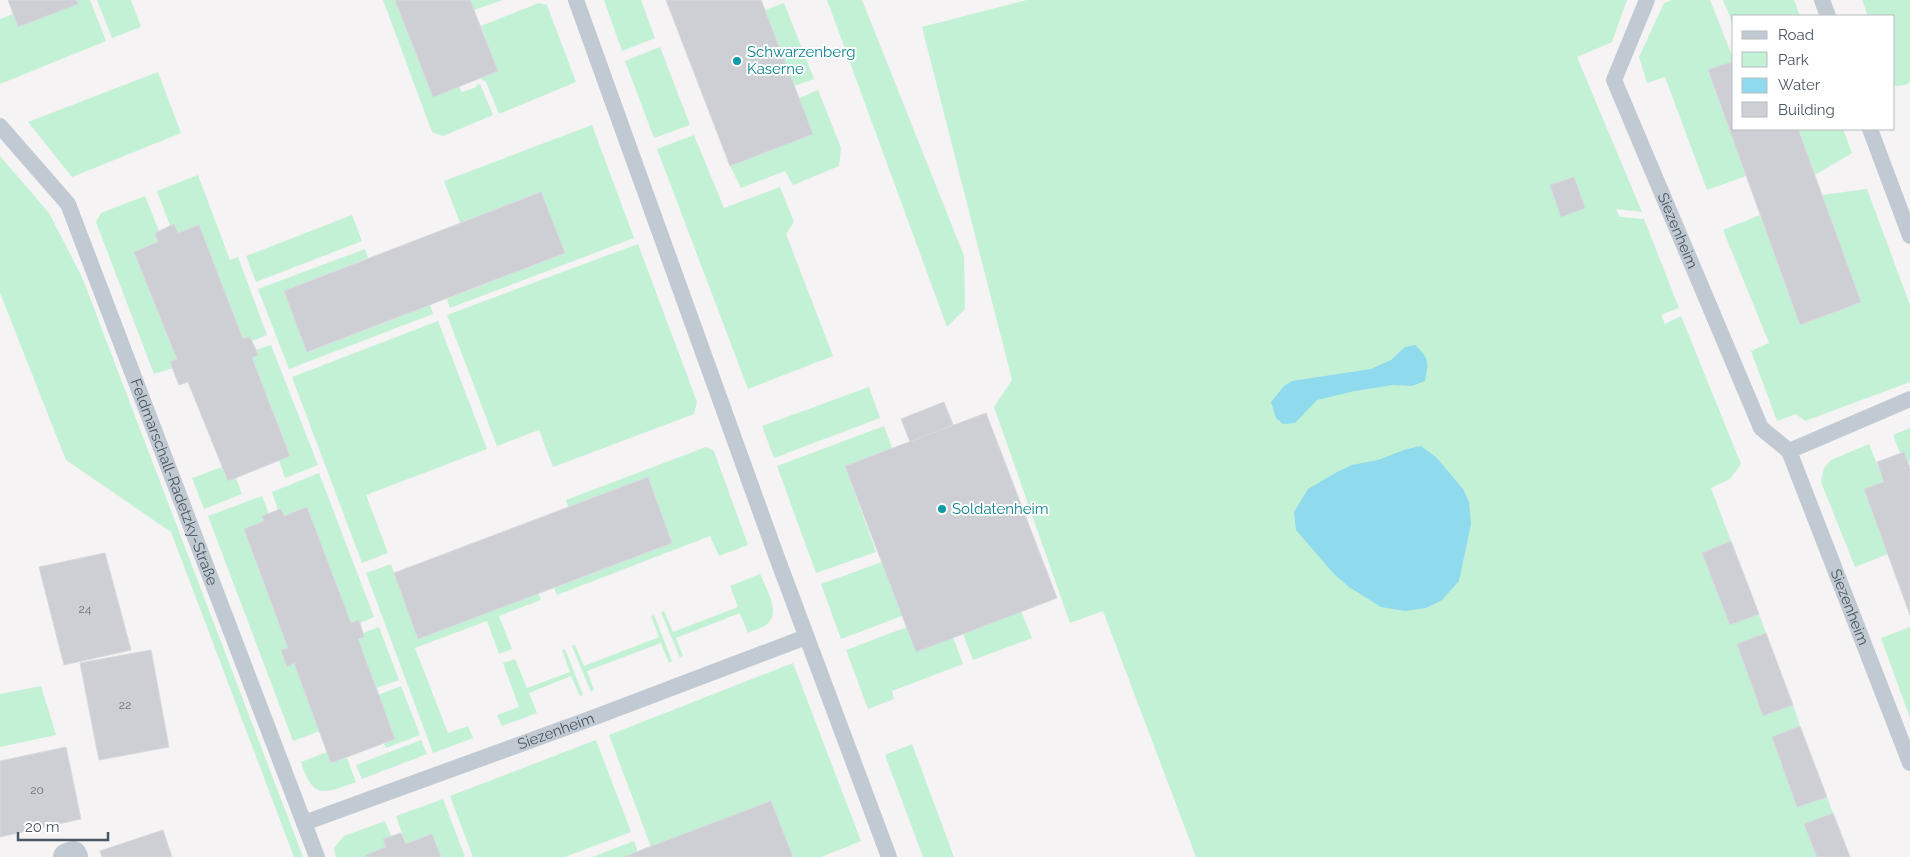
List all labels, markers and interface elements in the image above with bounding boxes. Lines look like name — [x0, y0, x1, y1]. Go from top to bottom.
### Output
legend — [1732, 15, 1895, 130]
text: Road — [1778, 26, 1814, 44]
place label: Schwarzenberg Kaserne — [747, 43, 856, 78]
text: Park — [1778, 51, 1809, 69]
marker: Schwarzenberg Kaserne — [731, 55, 743, 67]
text: Water — [1778, 76, 1821, 94]
text: Building — [1778, 101, 1835, 119]
street label: Siezenheim — [1654, 190, 1702, 271]
street label: Feldmarschall-Radetzky-Straße — [126, 376, 222, 588]
place label: Soldatenheim — [952, 500, 1049, 518]
marker: Soldatenheim — [936, 503, 948, 515]
street label: Siezenheim — [1827, 566, 1872, 648]
house number: 24 — [79, 602, 92, 616]
house number: 22 — [119, 698, 131, 712]
street label: Siezenheim — [515, 709, 597, 754]
house number: 20 — [30, 783, 44, 797]
scale bar — [18, 810, 108, 842]
text: 20 m — [25, 818, 60, 836]

